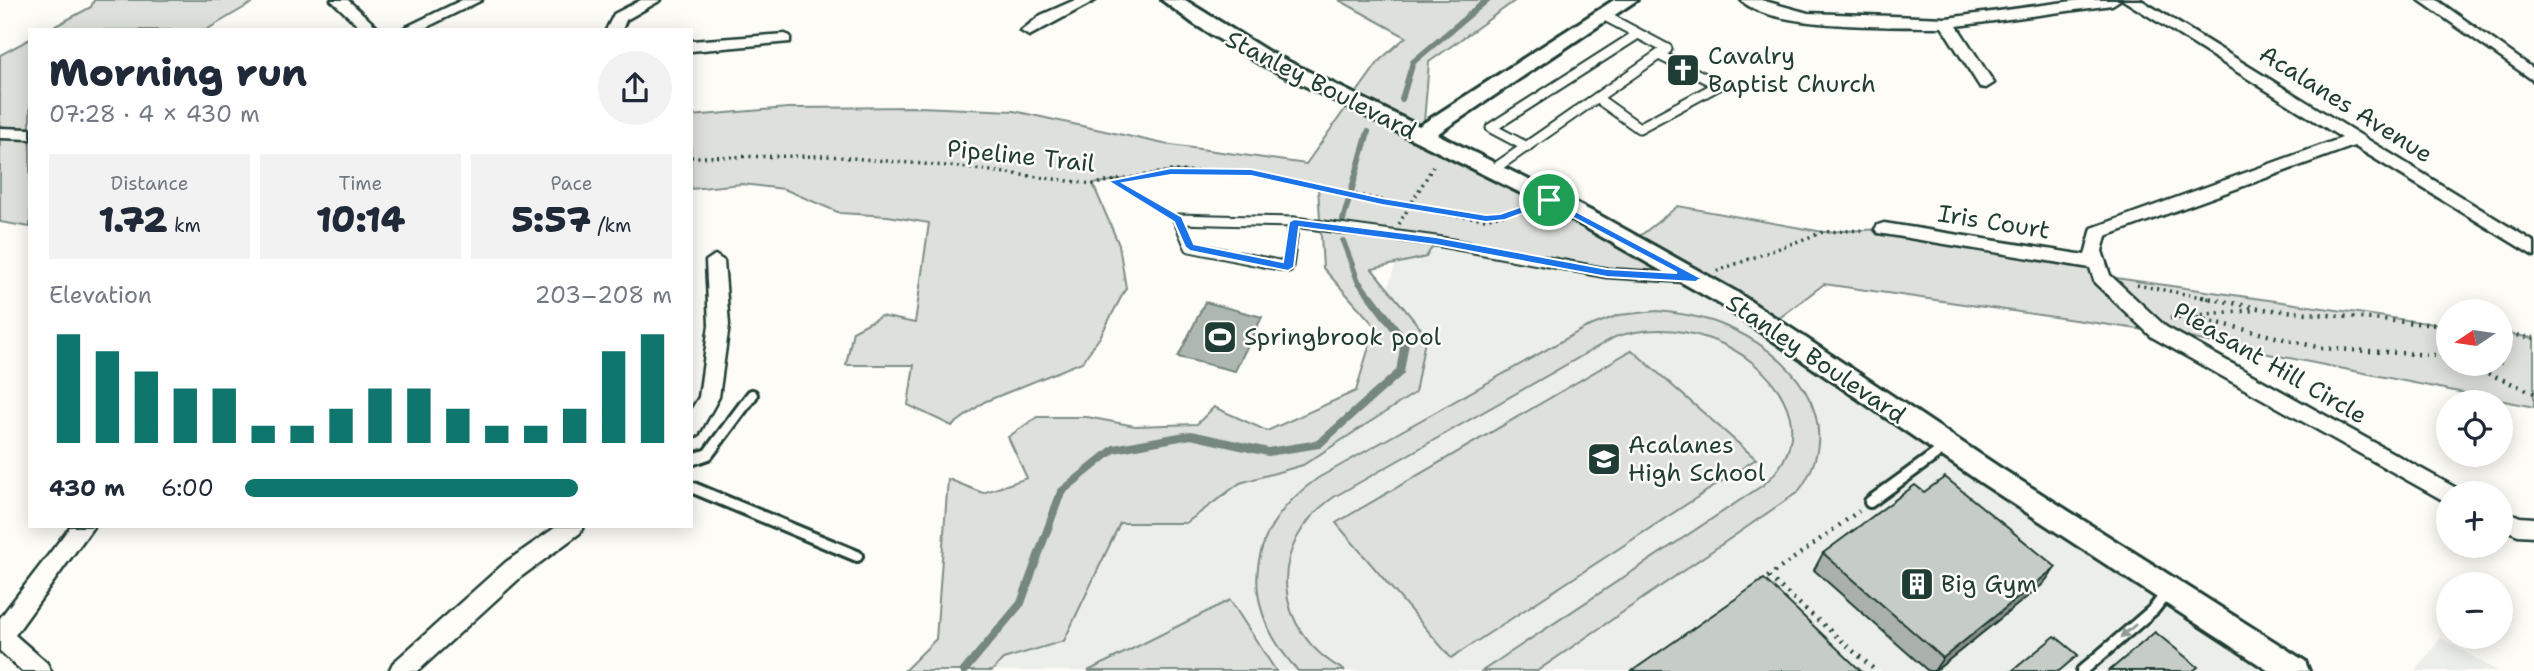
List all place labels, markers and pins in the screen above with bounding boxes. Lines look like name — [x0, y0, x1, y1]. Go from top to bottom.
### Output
place label: Cavalry Baptist Church — [1708, 40, 1876, 100]
church icon: Cavalry Baptist Church — [1664, 51, 1702, 89]
pin — [1519, 170, 1579, 230]
sports icon: Springbrook pool — [1201, 318, 1239, 356]
place label: Springbrook pool — [1244, 321, 1442, 353]
place label: Acalanes High School — [1628, 429, 1766, 489]
school or university icon: Acalanes High School — [1585, 440, 1623, 478]
building icon: Big Gym — [1898, 565, 1936, 603]
place label: Big Gym — [1941, 568, 2037, 600]

